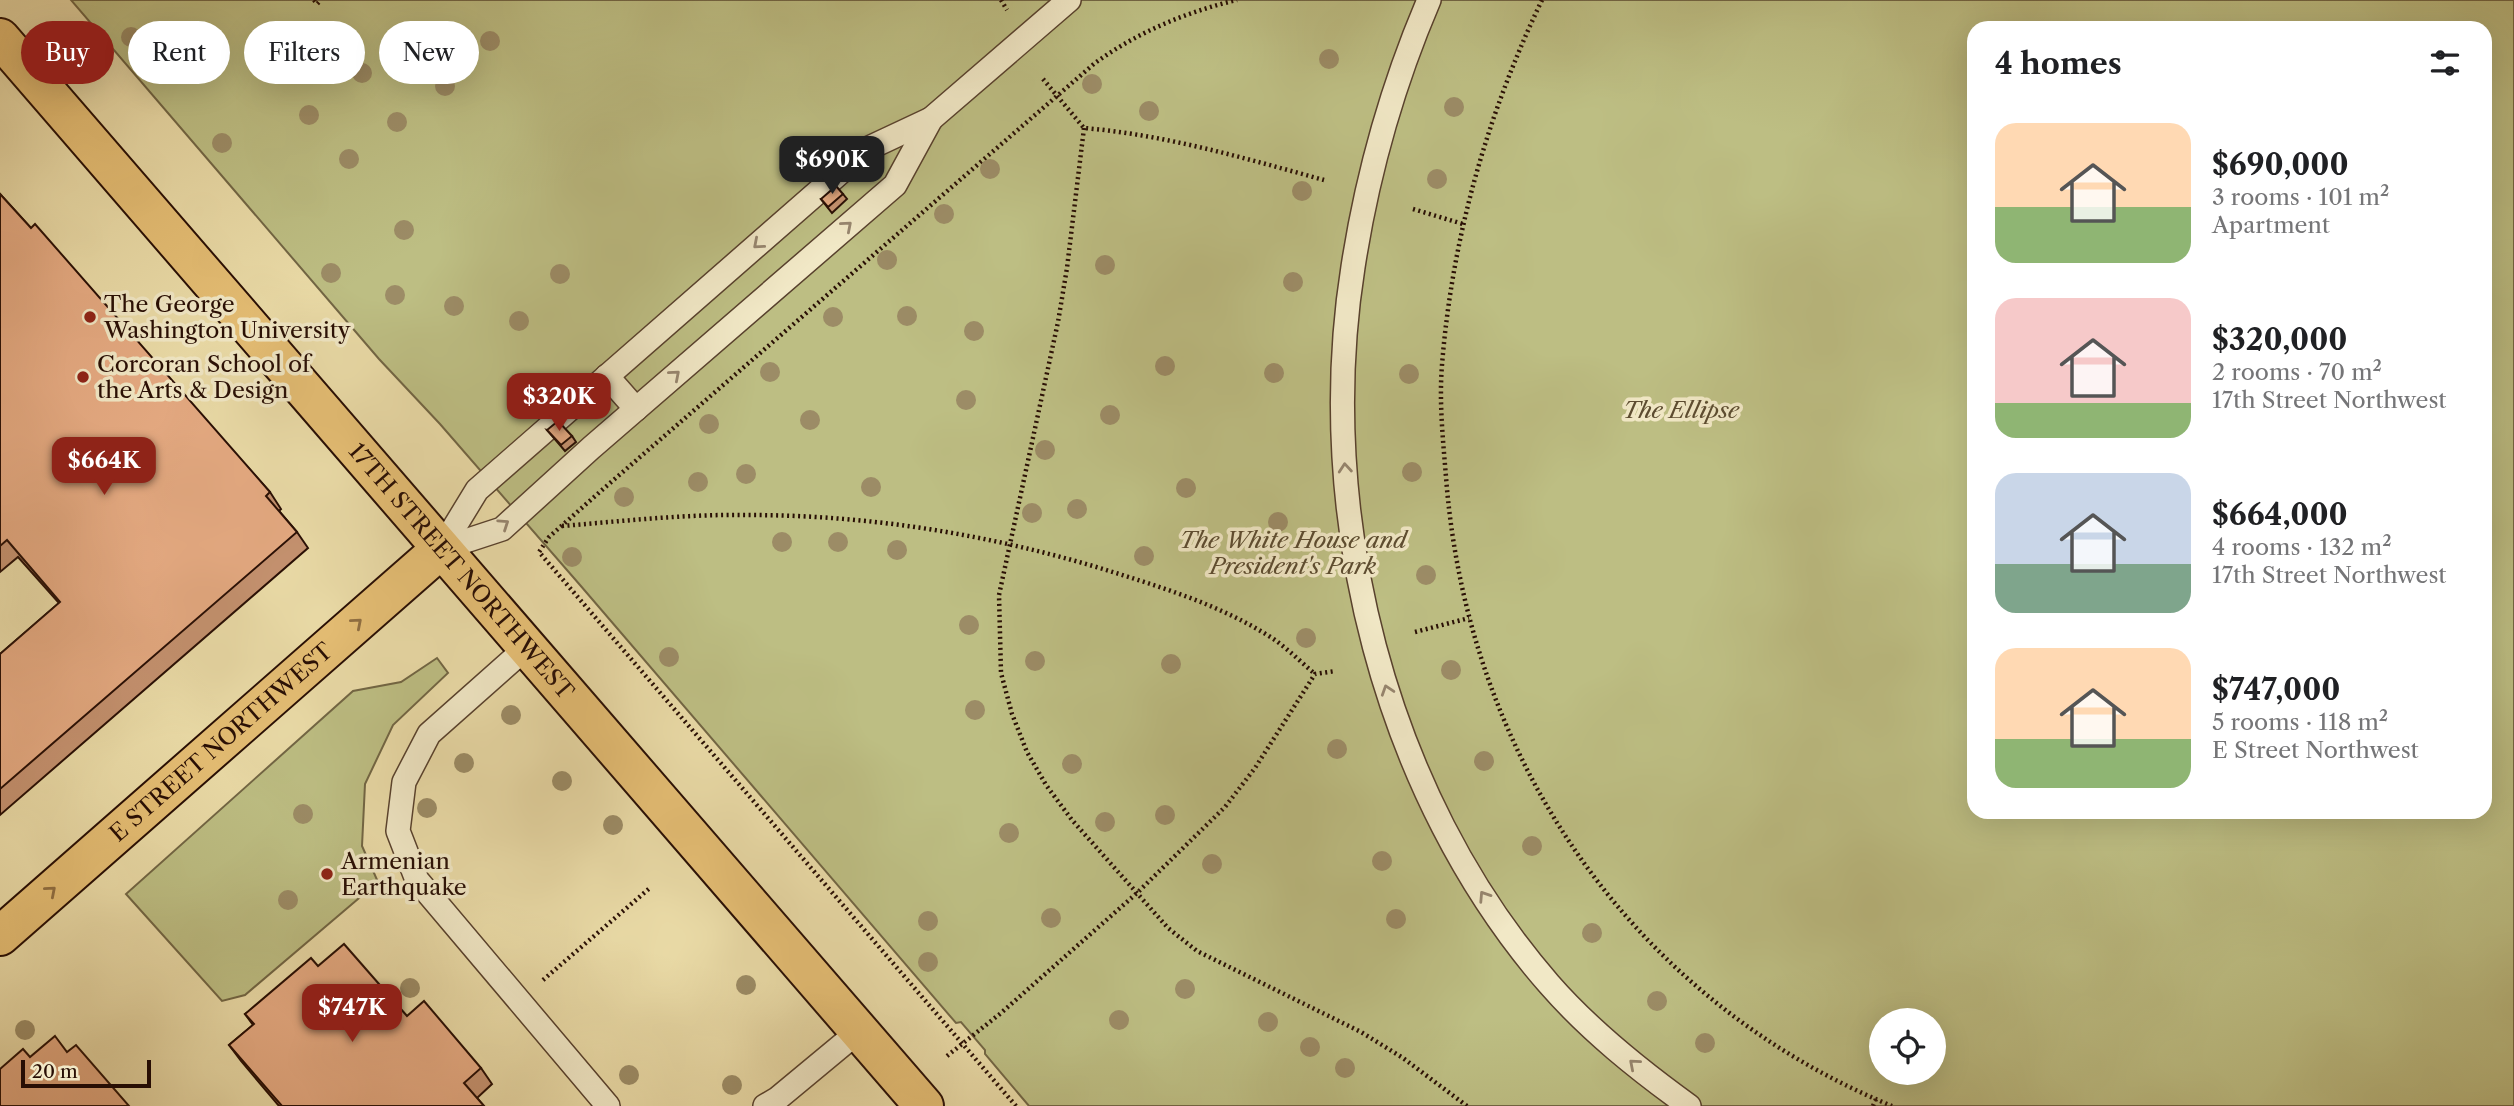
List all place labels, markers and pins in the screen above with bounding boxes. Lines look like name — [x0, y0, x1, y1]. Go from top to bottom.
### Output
pin: $690K — [783, 136, 881, 196]
place label: The George Washington University — [103, 290, 351, 344]
marker: The George Washington University — [82, 309, 98, 325]
place label: Corcoran School of the Arts & Design — [97, 350, 313, 404]
marker: Corcoran School of the Arts & Design — [75, 369, 91, 385]
pin: $320K — [510, 374, 608, 433]
pin: $664K — [55, 438, 153, 497]
place label: Armenian Earthquake — [340, 847, 467, 901]
marker: Armenian Earthquake — [319, 866, 335, 882]
pin: $747K — [303, 984, 401, 1044]

